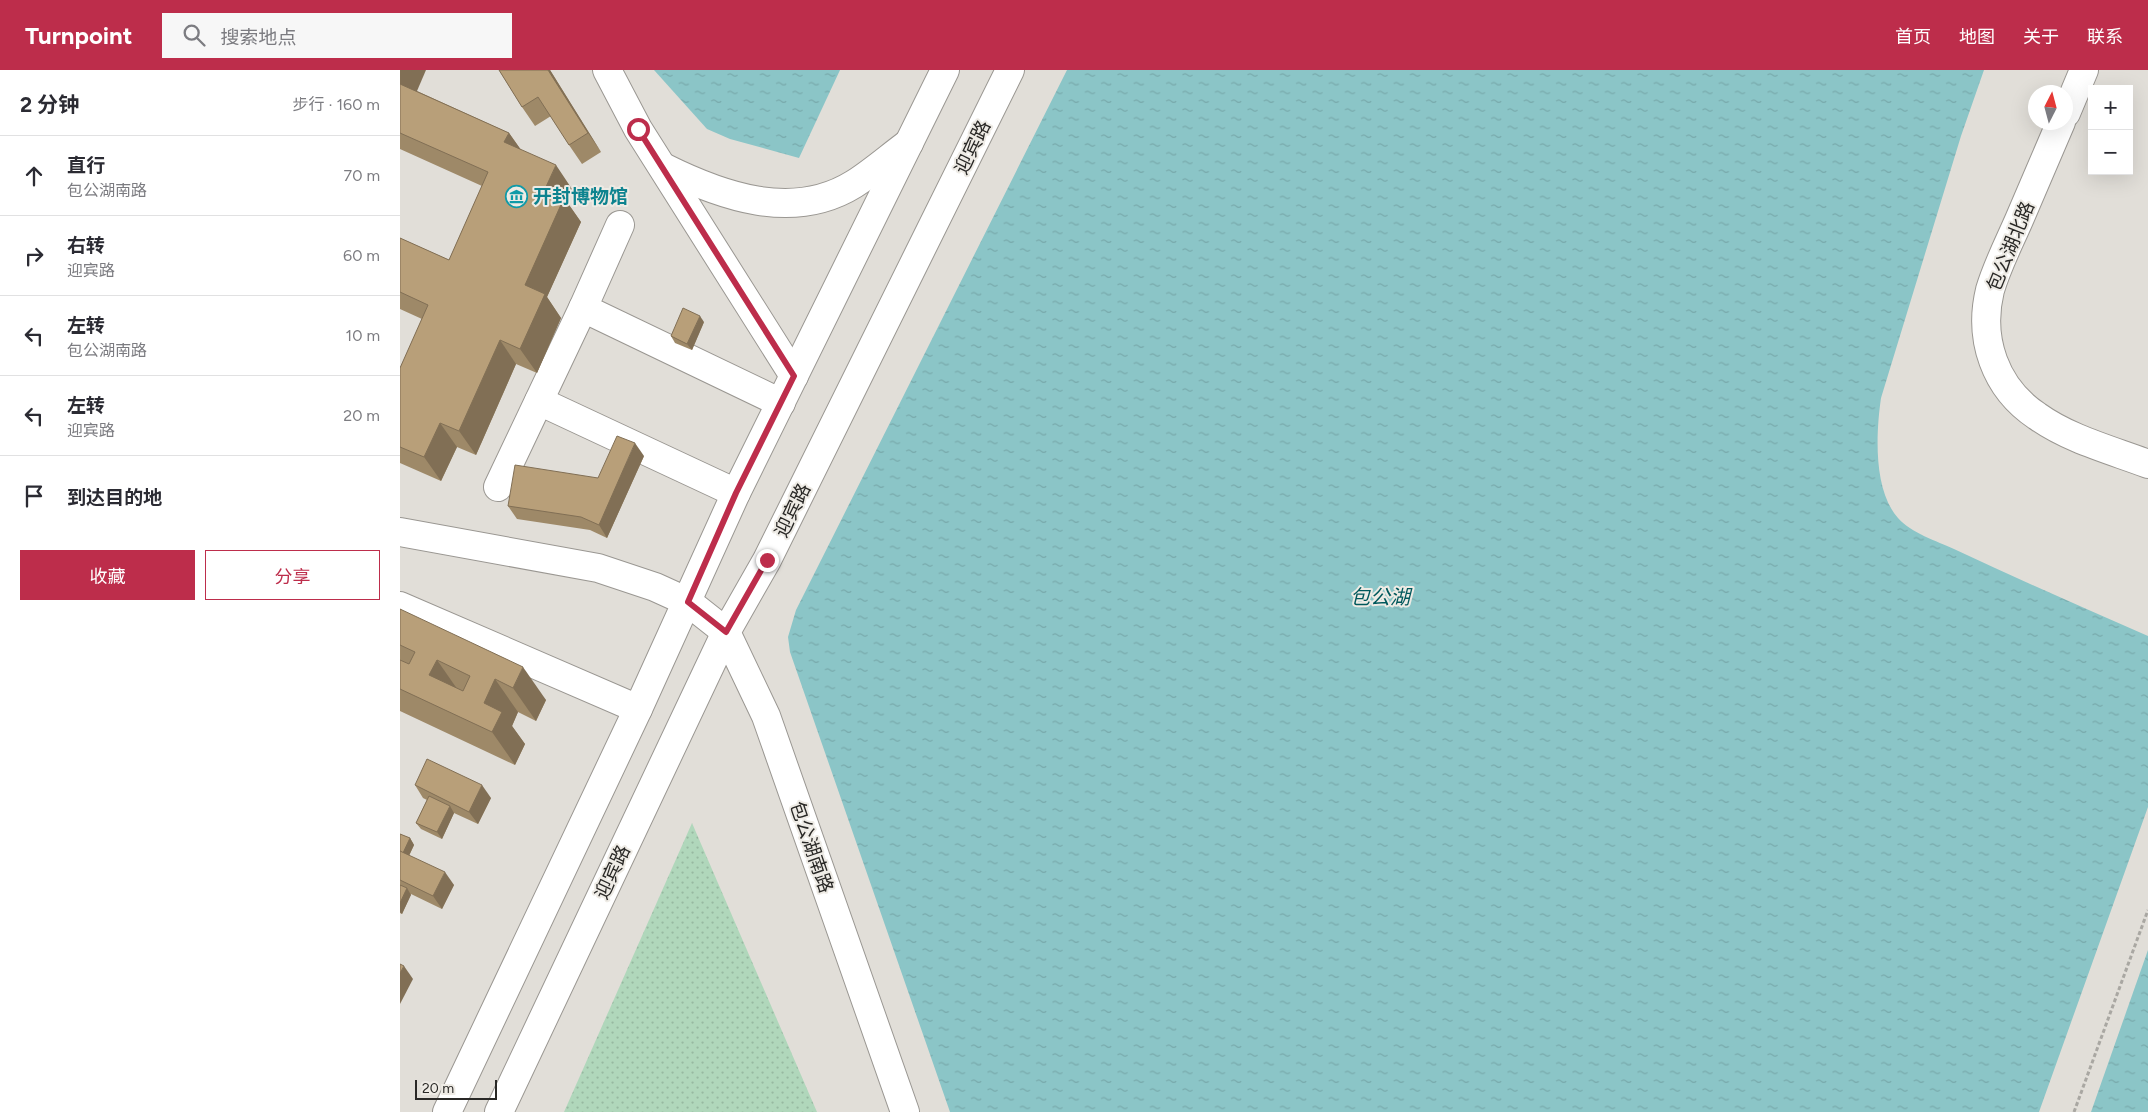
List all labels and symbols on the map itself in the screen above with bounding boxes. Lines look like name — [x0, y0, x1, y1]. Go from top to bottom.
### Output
north arrow — [2028, 85, 2073, 130]
street label: 迎宾路 — [950, 117, 995, 178]
route start — [627, 118, 650, 141]
museum icon: 开封博物馆 — [505, 184, 529, 208]
place label: 开封博物馆 — [533, 185, 628, 208]
street label: 包公湖北路 — [1982, 198, 2039, 295]
street label: 迎宾路 — [770, 480, 815, 541]
route end — [756, 549, 779, 572]
water label: 包公湖 — [1350, 585, 1413, 609]
street label: 包公湖南路 — [785, 798, 838, 896]
street label: 迎宾路 — [590, 842, 635, 903]
scale bar — [415, 1077, 498, 1100]

